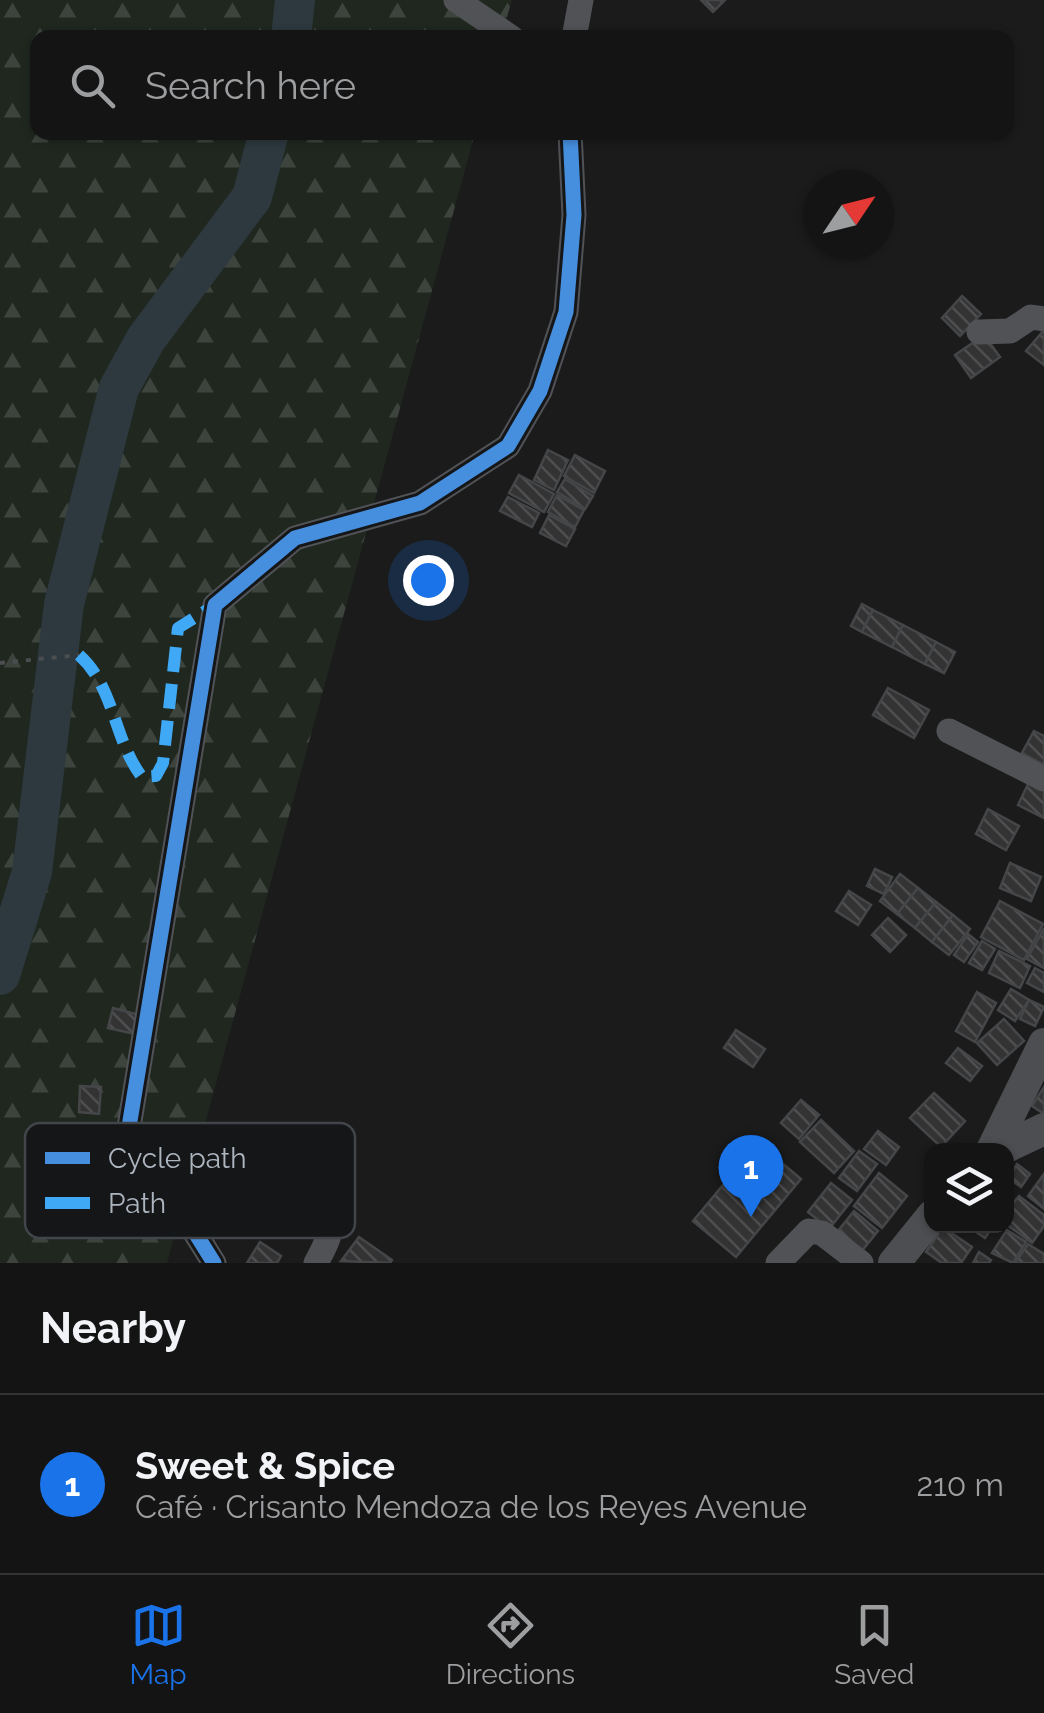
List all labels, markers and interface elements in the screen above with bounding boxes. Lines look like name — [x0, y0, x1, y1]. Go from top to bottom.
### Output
search box — [30, 30, 1014, 140]
icon: search — [65, 58, 120, 113]
text: Search here — [145, 63, 356, 108]
north arrow — [804, 170, 894, 260]
your location — [403, 555, 454, 606]
legend — [25, 1123, 355, 1238]
pin: 1 — [718, 1134, 784, 1217]
text: Cycle path — [108, 1142, 247, 1175]
map controls — [924, 1143, 1014, 1233]
button: layers — [924, 1143, 1014, 1233]
text: Path — [108, 1187, 166, 1220]
text: Nearby — [40, 1304, 186, 1353]
text: Sweet & Spice — [135, 1443, 395, 1488]
text: 1 — [65, 1466, 80, 1503]
text: 210 m — [916, 1466, 1004, 1503]
text: Café · Crisanto Mendoza de los Reyes Avenue — [135, 1488, 807, 1525]
tab: Map — [130, 1598, 187, 1691]
tab: Directions — [446, 1598, 575, 1691]
tab: Saved — [834, 1598, 914, 1691]

